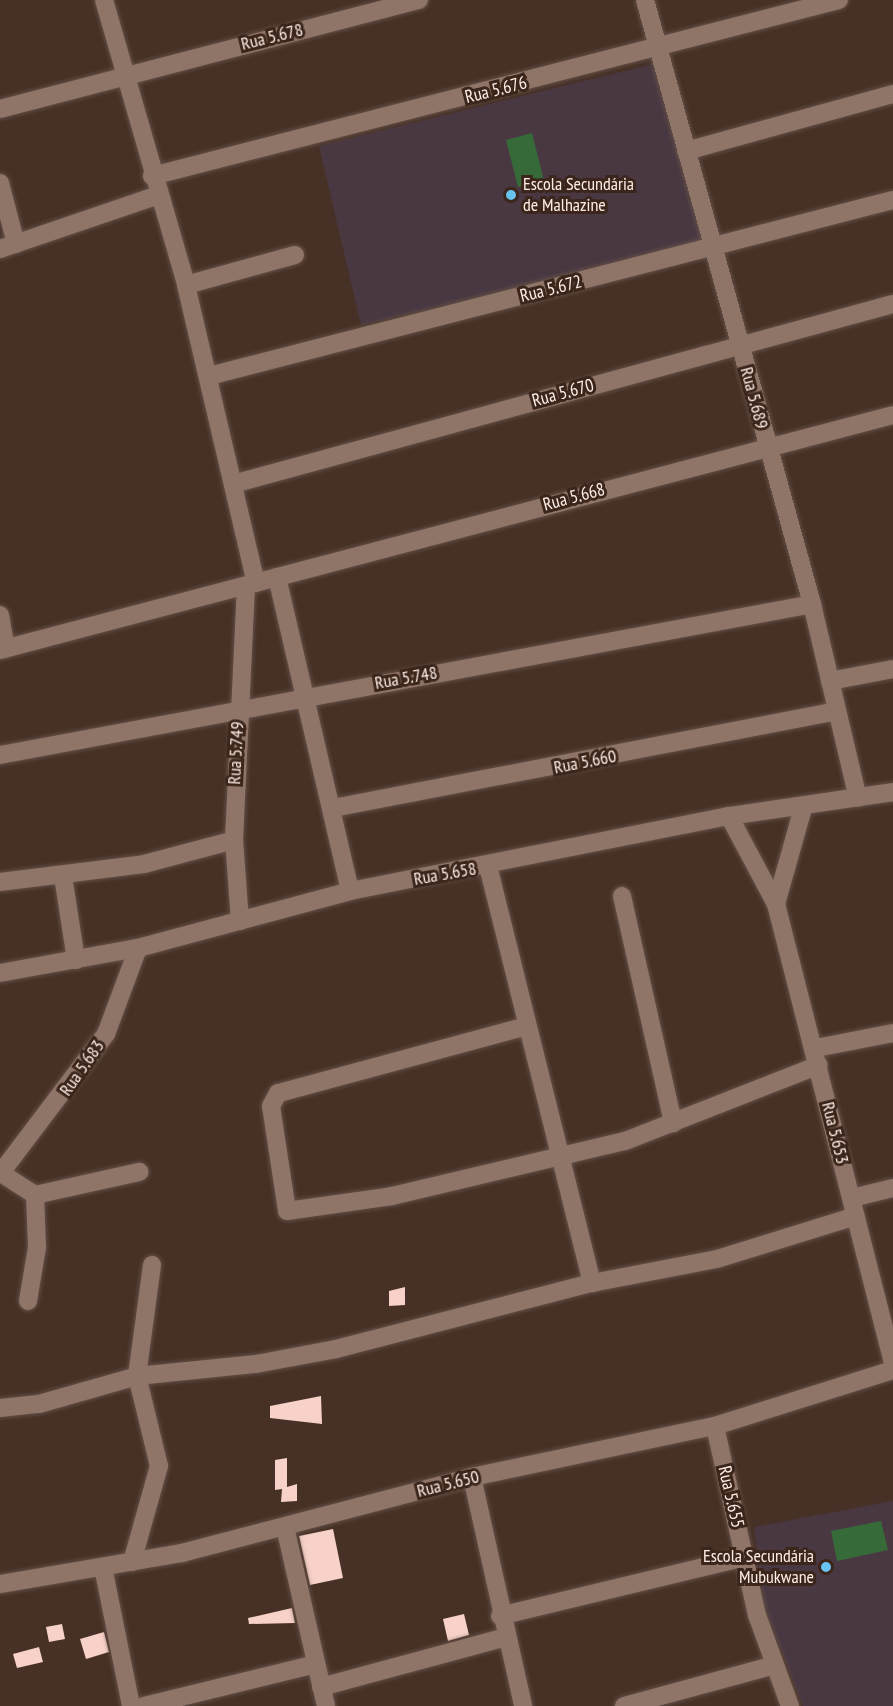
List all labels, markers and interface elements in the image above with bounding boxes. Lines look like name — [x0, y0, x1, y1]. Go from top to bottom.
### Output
street label: Rua 5.678 — [239, 19, 305, 55]
street label: Rua 5.676 — [463, 72, 529, 108]
place label: Escola Secundária de Malhazine — [523, 174, 634, 216]
marker: Escola Secundária de Malhazine — [504, 188, 518, 202]
street label: Rua 5.672 — [518, 271, 584, 307]
street label: Rua 5.689 — [735, 365, 773, 431]
street label: Rua 5.670 — [530, 374, 596, 412]
street label: Rua 5.668 — [541, 478, 607, 516]
street label: Rua 5.748 — [373, 662, 439, 694]
street label: Rua 5.749 — [224, 721, 248, 785]
street label: Rua 5.660 — [552, 745, 618, 779]
street label: Rua 5.658 — [412, 858, 478, 890]
street label: Rua 5.683 — [55, 1036, 109, 1100]
street label: Rua 5.653 — [817, 1100, 853, 1166]
street label: Rua 5.655 — [713, 1464, 749, 1530]
street label: Rua 5.650 — [415, 1466, 481, 1502]
place label: Escola Secundária Mubukwane — [703, 1546, 814, 1588]
marker: Escola Secundária Mubukwane — [819, 1560, 833, 1574]

